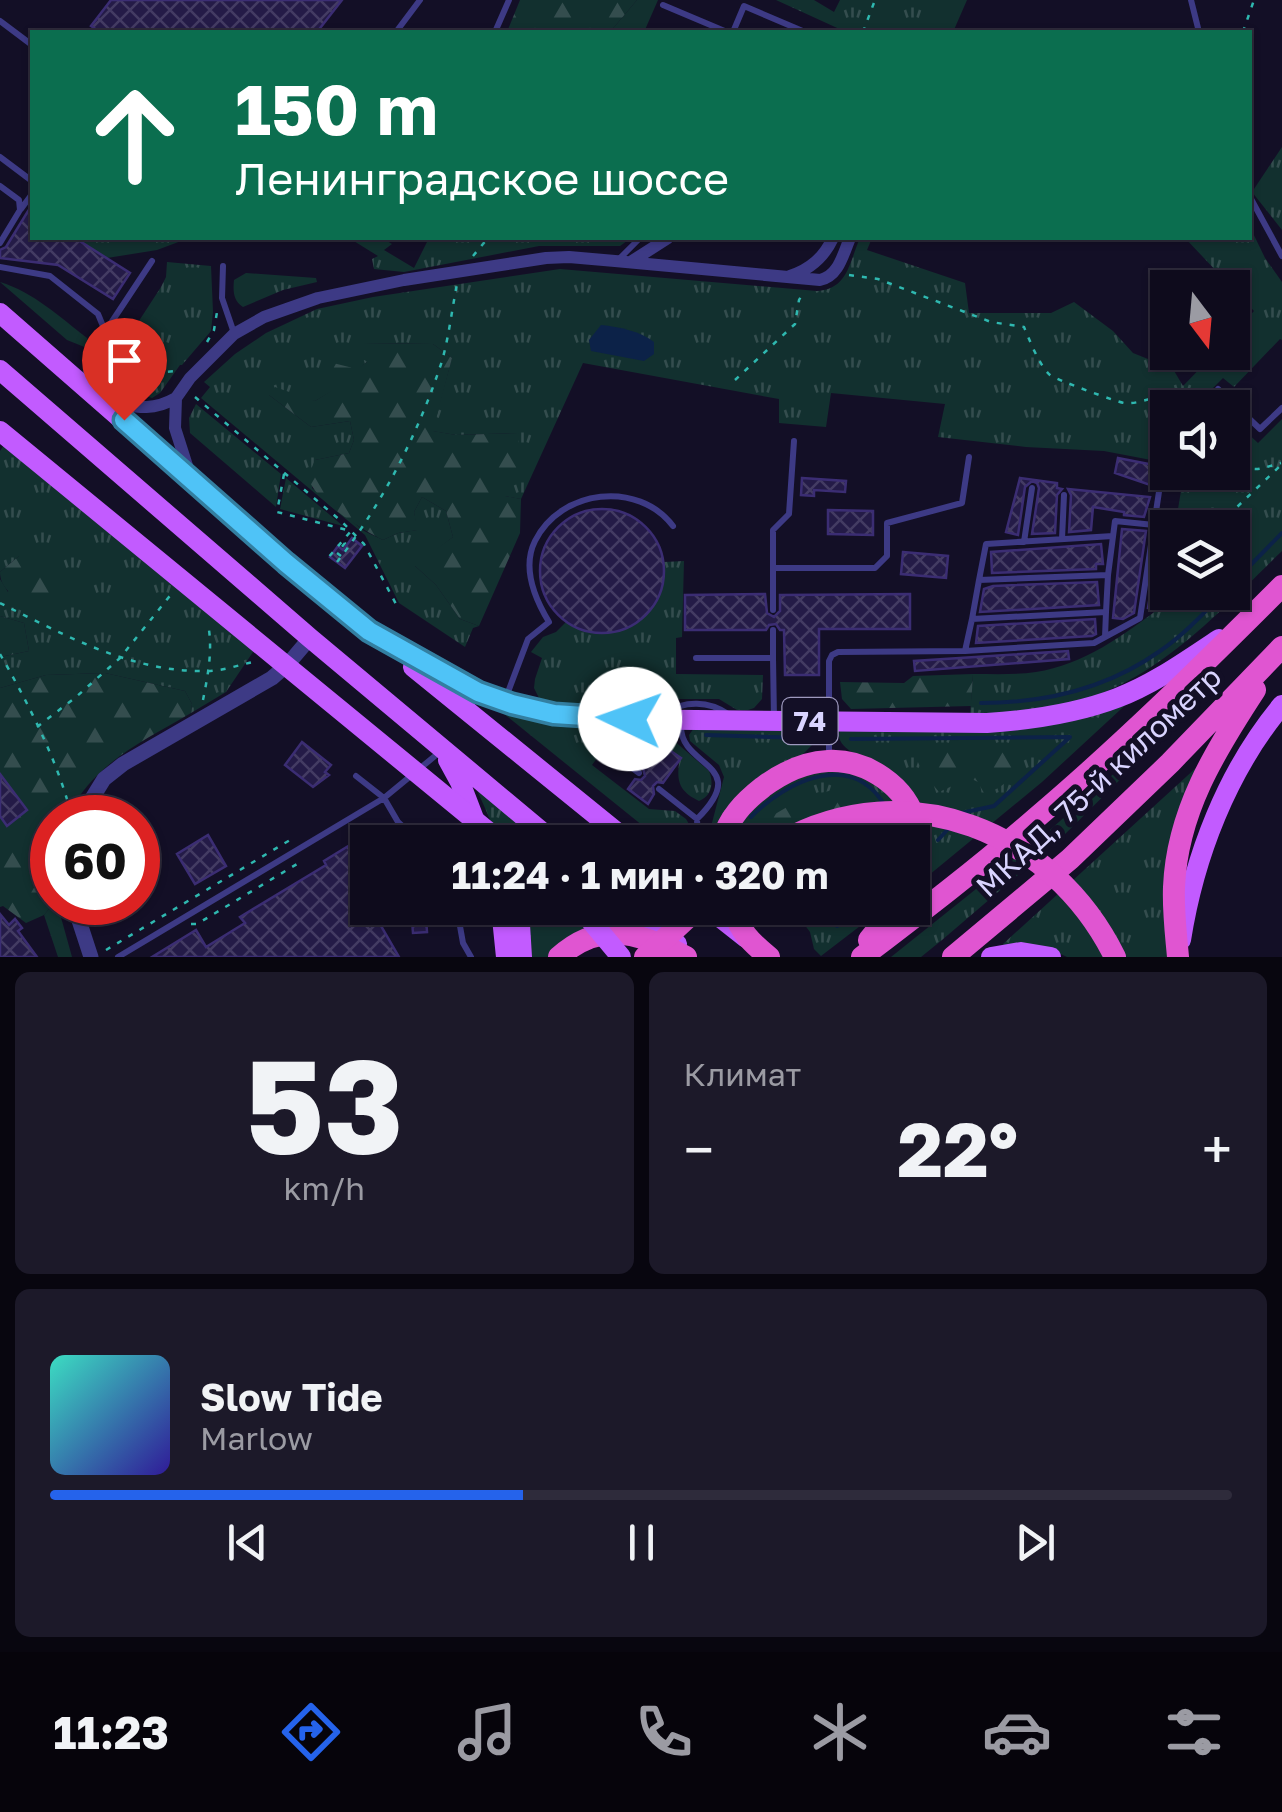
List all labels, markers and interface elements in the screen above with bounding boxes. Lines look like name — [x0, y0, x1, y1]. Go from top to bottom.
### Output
text: 150 m — [235, 66, 438, 150]
icon: ahead — [70, 70, 200, 200]
text: Ленинградское шоссе — [235, 151, 729, 205]
north arrow — [1150, 270, 1250, 370]
map controls — [1150, 270, 1250, 610]
pin — [82, 318, 167, 421]
icon: arrive — [97, 333, 152, 388]
button: sound — [1150, 390, 1250, 490]
button: layers — [1150, 510, 1250, 610]
street label: МКАД, 75-й километр — [968, 658, 1228, 904]
position arrow — [578, 667, 682, 771]
road number: 74 — [782, 698, 838, 744]
speed limit sign: 60 — [30, 795, 160, 925]
text: 11:24 · 1 мин · 320 m — [451, 852, 829, 897]
text: 53 — [245, 1026, 404, 1182]
text: Климат — [684, 1055, 801, 1093]
text: 22° — [897, 1103, 1018, 1194]
text: − — [684, 1116, 714, 1182]
text: + — [1202, 1116, 1232, 1182]
text: km/h — [284, 1169, 365, 1207]
text: Slow Tide — [200, 1374, 383, 1419]
text: Marlow — [200, 1419, 313, 1457]
icon: previous — [220, 1515, 275, 1570]
icon: pause — [614, 1515, 669, 1570]
icon: next — [1008, 1515, 1063, 1570]
icon: directions — [276, 1697, 346, 1767]
icon: music — [452, 1697, 522, 1767]
icon: phone — [629, 1697, 699, 1767]
icon: climate — [805, 1697, 875, 1767]
icon: car — [982, 1697, 1052, 1767]
icon: filters — [1159, 1697, 1229, 1767]
text: 11:23 — [53, 1705, 169, 1759]

